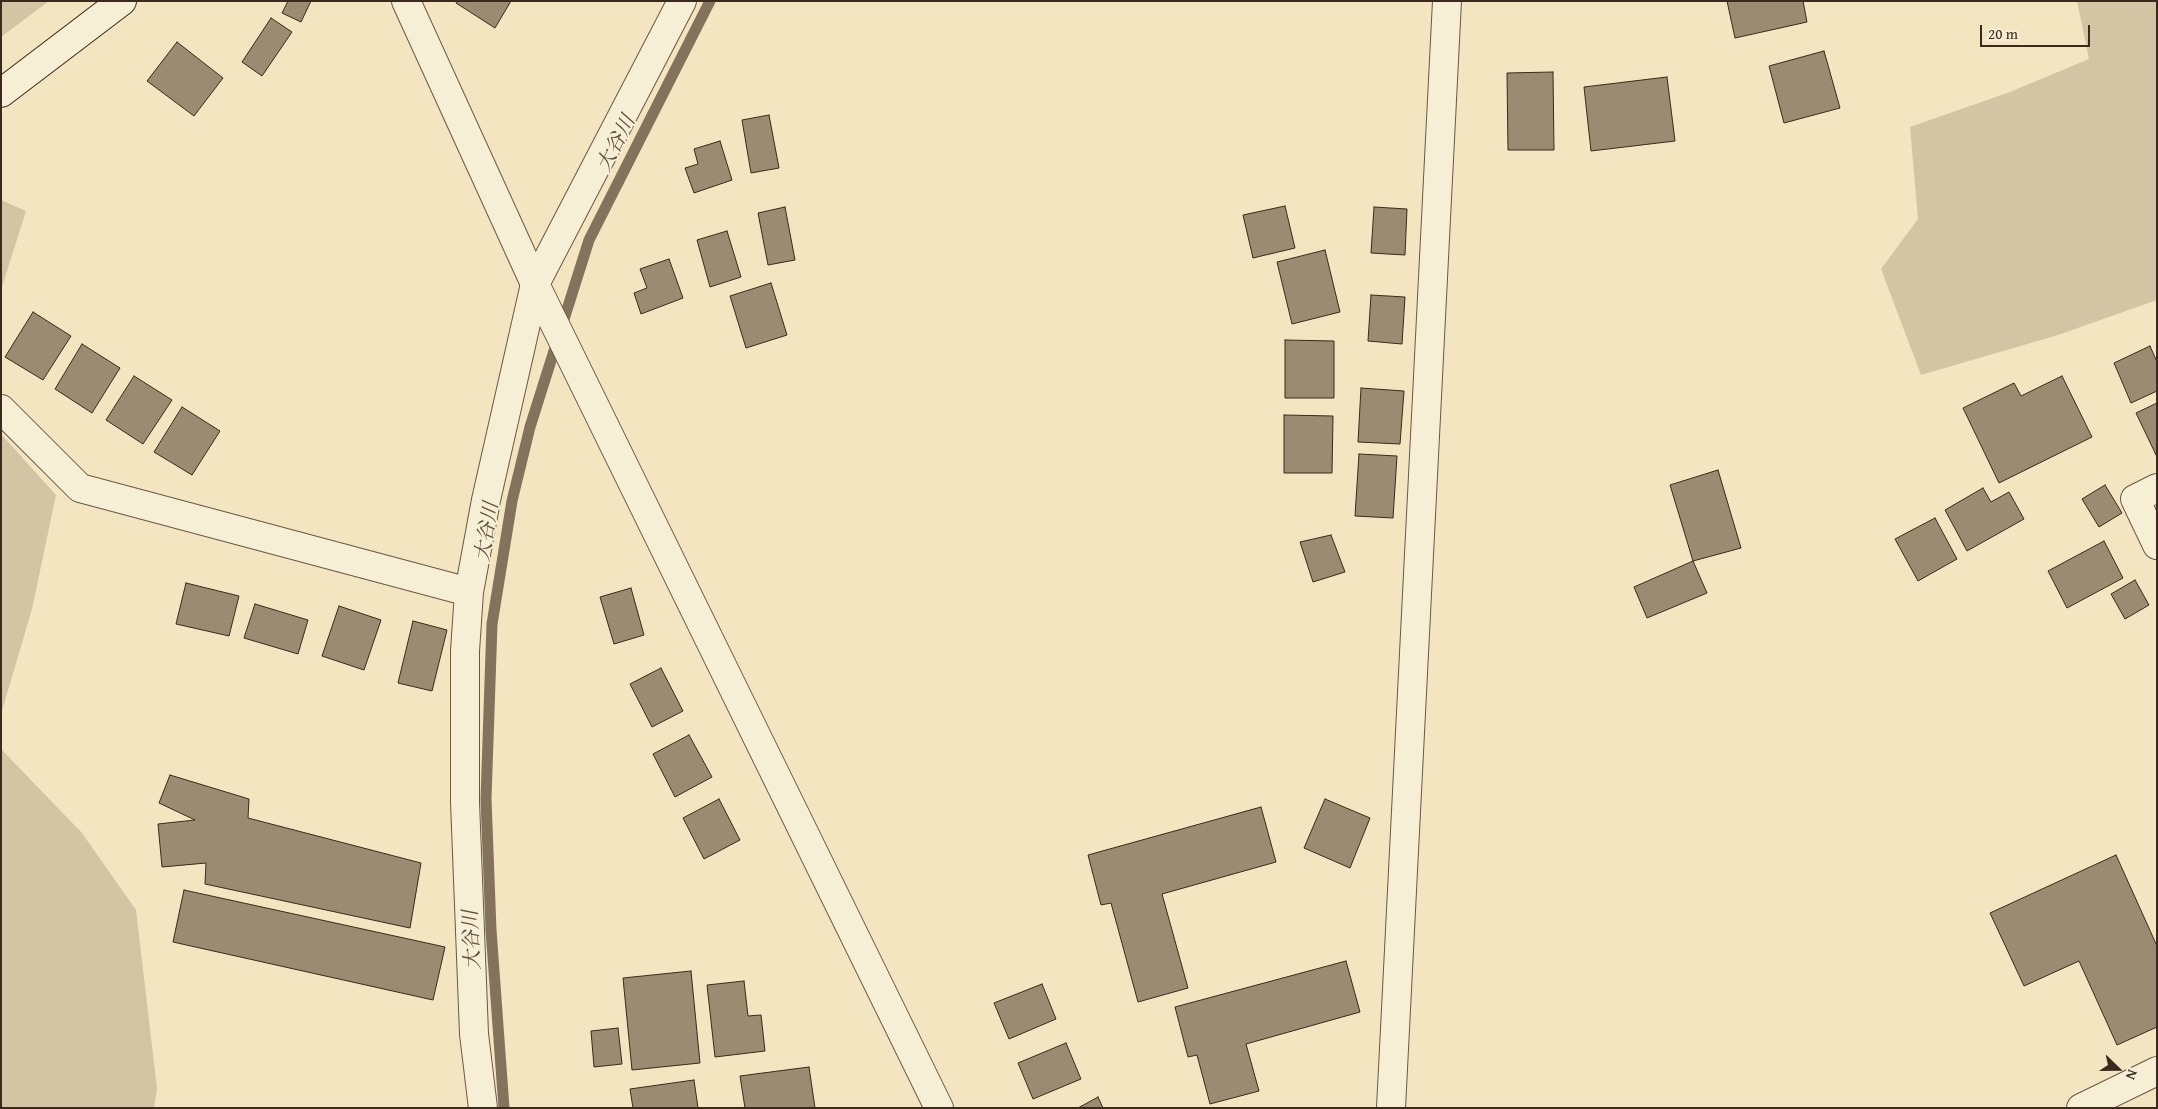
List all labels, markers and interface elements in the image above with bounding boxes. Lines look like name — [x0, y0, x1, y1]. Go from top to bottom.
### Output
scale bar — [1983, 15, 2093, 47]
text: 20 m — [1988, 23, 2018, 44]
water label: 大谷川 — [593, 112, 641, 176]
water label: 大谷川 — [471, 500, 505, 564]
water label: 大谷川 — [459, 909, 487, 971]
north arrow — [2093, 1044, 2143, 1094]
text: N — [2121, 1067, 2143, 1083]

